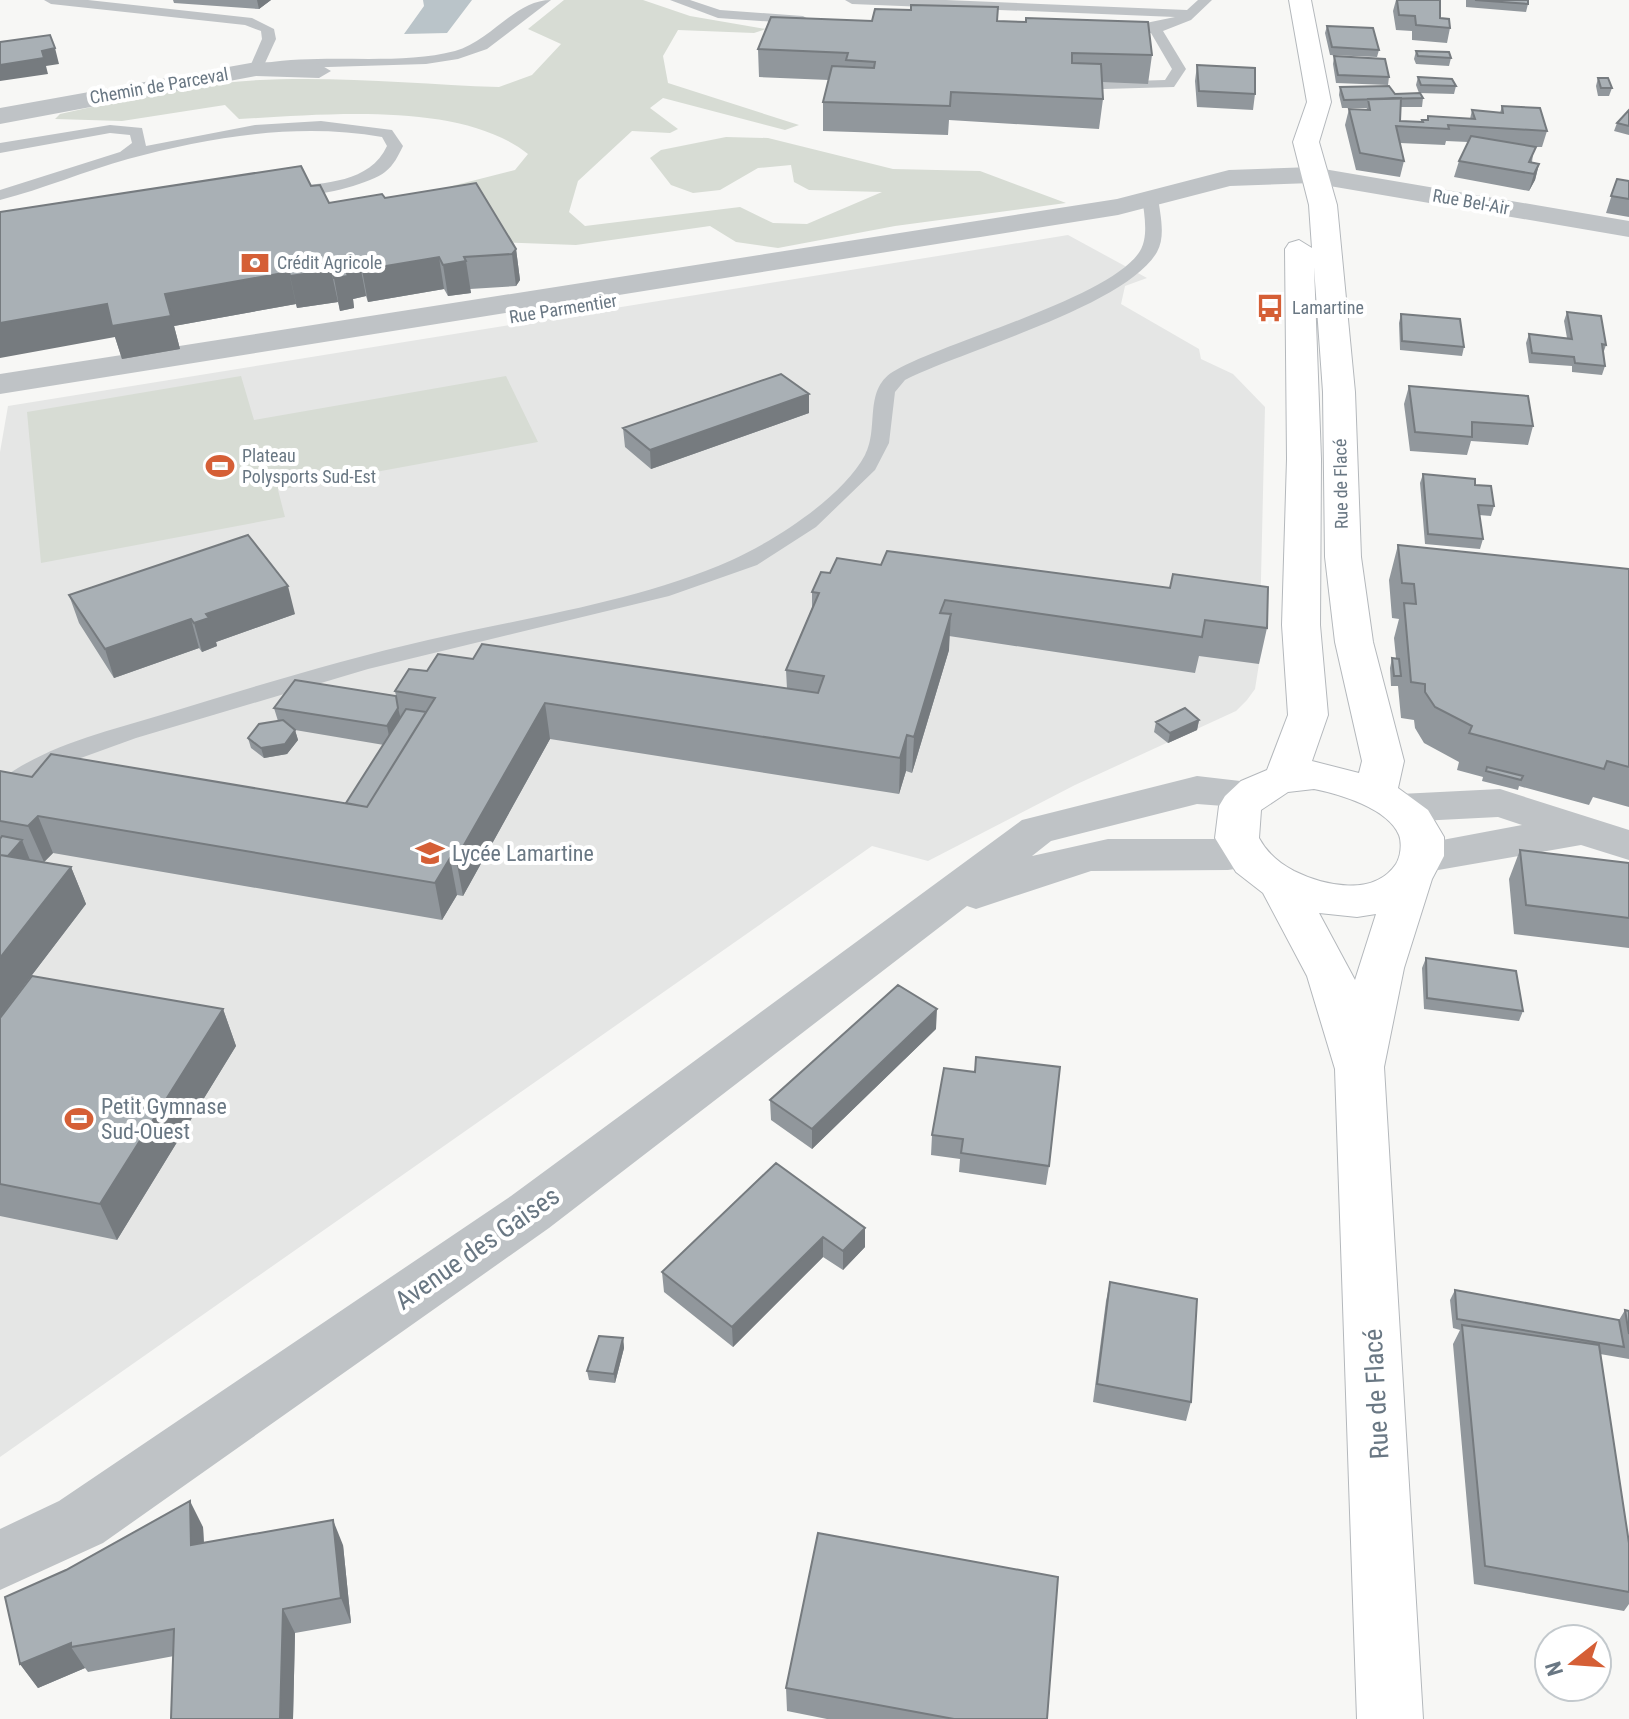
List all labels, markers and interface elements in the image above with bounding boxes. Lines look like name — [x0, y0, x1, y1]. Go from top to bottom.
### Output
street label: Chemin de Parceval — [88, 63, 230, 108]
street label: Rue Bel-Air — [1431, 184, 1512, 219]
bank icon: Crédit Agricole — [240, 248, 270, 278]
place label: Crédit Agricole — [277, 252, 382, 273]
street label: Rue Parmentier — [507, 290, 619, 327]
bus stop icon: Lamartine — [1255, 293, 1285, 323]
place label: Lamartine — [1292, 297, 1364, 318]
street label: Rue de Flacé — [1329, 439, 1352, 529]
place label: Plateau Polysports Sud-Est — [242, 445, 376, 487]
sports icon: Plateau Polysports Sud-Est — [205, 451, 235, 481]
school or university icon: Lycée Lamartine — [415, 838, 445, 868]
place label: Lycée Lamartine — [452, 841, 594, 866]
place label: Petit Gymnase Sud-Ouest — [101, 1094, 227, 1144]
sports icon: Petit Gymnase Sud-Ouest — [64, 1104, 94, 1134]
street label: Avenue des Gaises — [389, 1180, 565, 1316]
street label: Rue de Flacé — [1358, 1328, 1394, 1460]
north arrow — [1533, 1623, 1613, 1703]
text: N — [1540, 1659, 1568, 1679]

